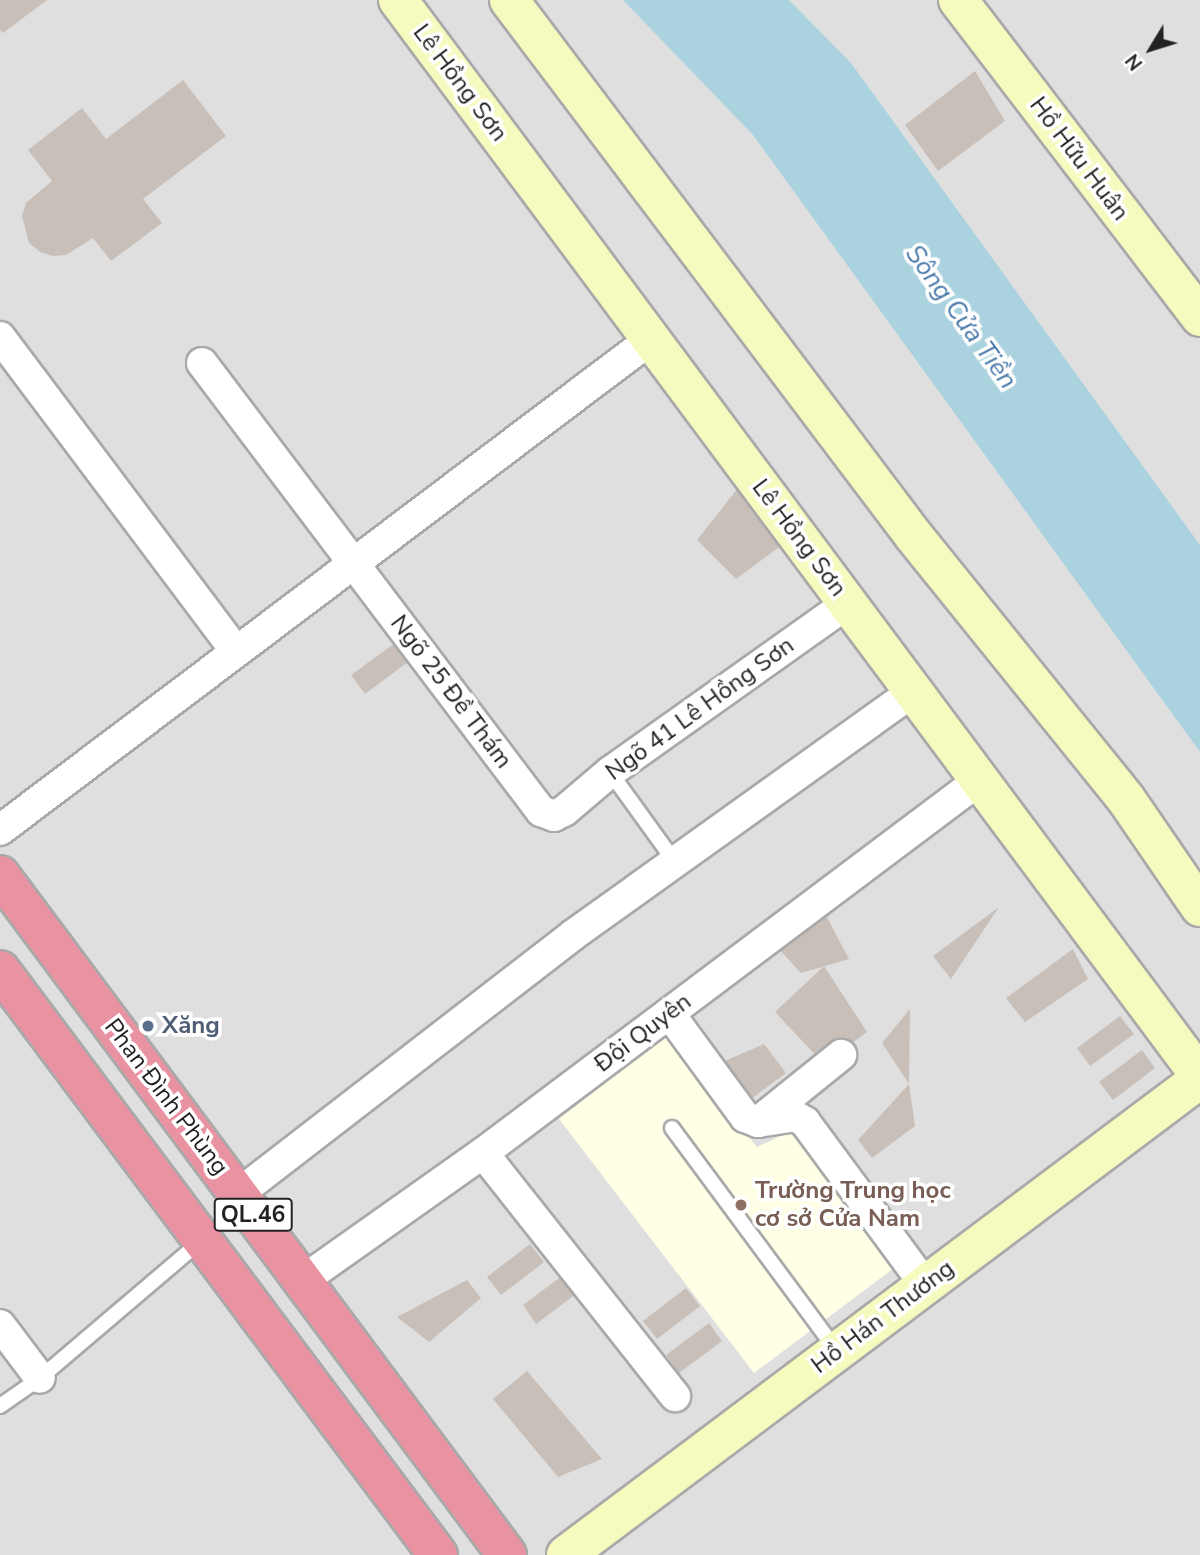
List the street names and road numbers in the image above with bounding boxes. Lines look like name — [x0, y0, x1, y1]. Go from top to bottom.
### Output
street label: Lê Hồng Sơn — [407, 19, 513, 147]
street label: Hồ Hữu Huân — [1023, 92, 1135, 226]
street label: Lê Hồng Sơn — [746, 474, 852, 602]
street label: Ngõ 25 Đề Thám — [384, 610, 518, 774]
street label: Ngõ 41 Lê Hồng Sơn — [600, 631, 800, 787]
street label: Đội Quyên — [589, 987, 697, 1079]
street label: Phan Đình Phùng — [98, 1013, 234, 1181]
road number: QL.46 — [213, 1196, 293, 1234]
street label: Hồ Hán Thương — [806, 1254, 960, 1380]

